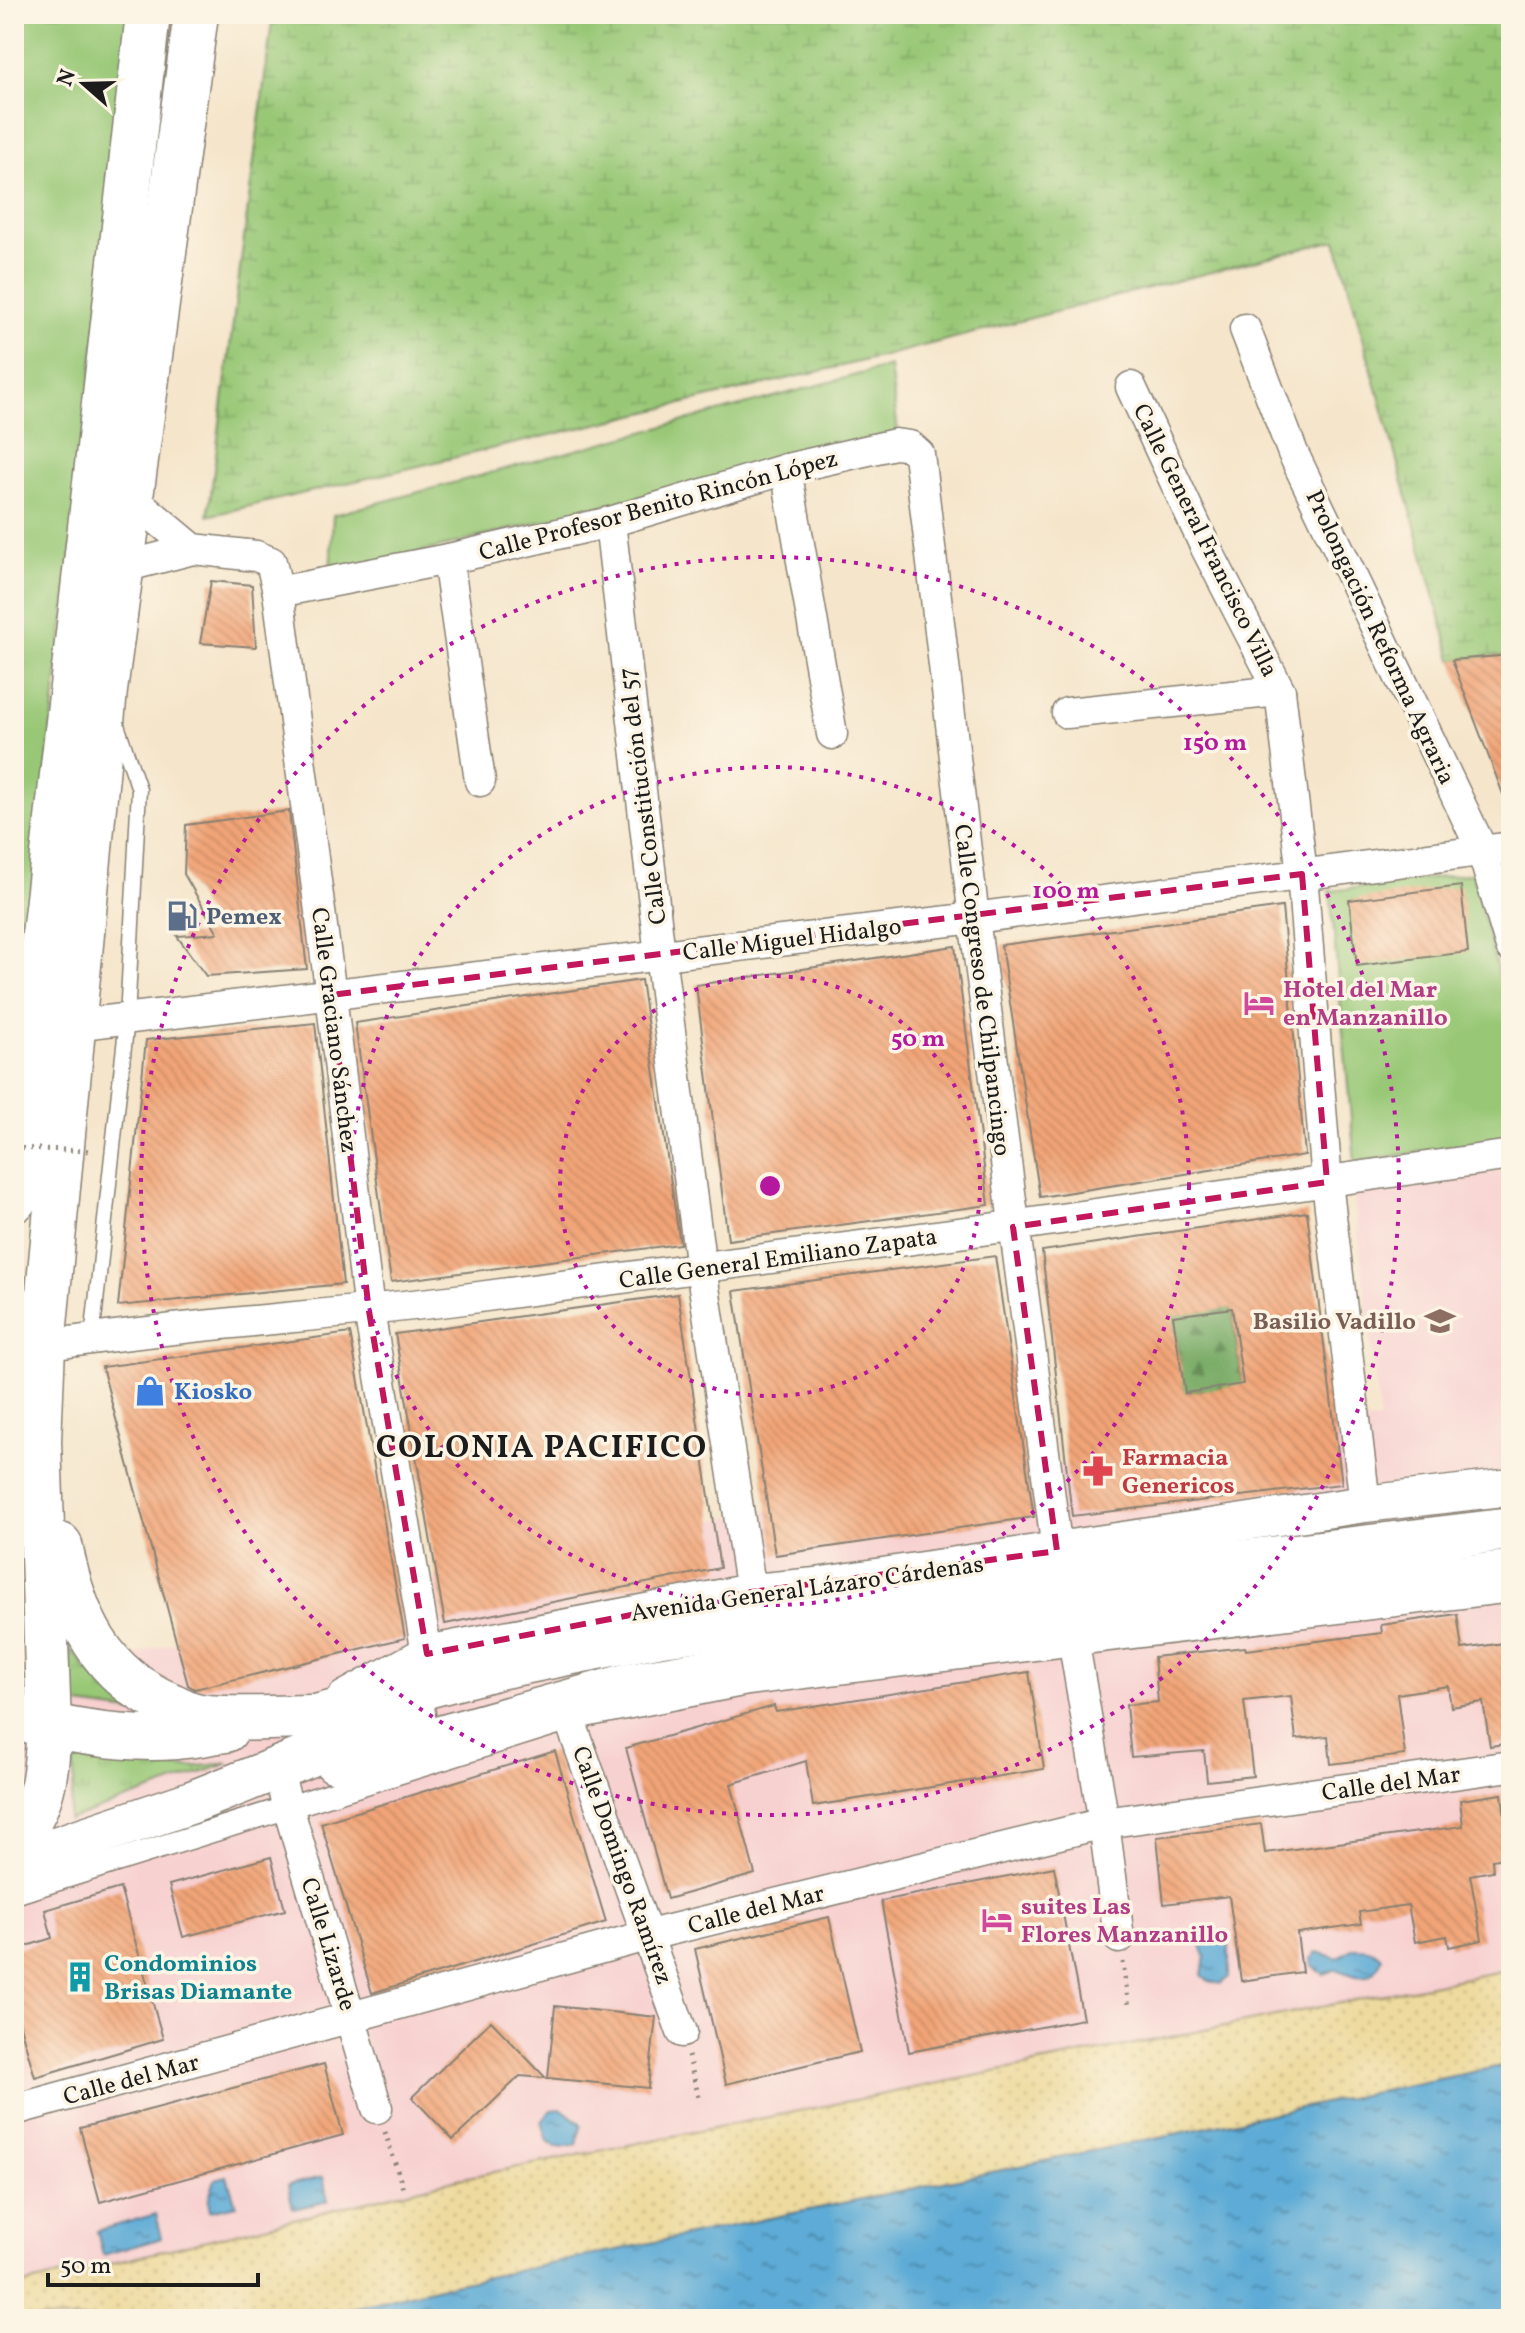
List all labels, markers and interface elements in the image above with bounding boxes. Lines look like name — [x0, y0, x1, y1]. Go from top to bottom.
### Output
north arrow — [44, 44, 124, 124]
text: N — [50, 65, 85, 91]
street label: Calle General Francisco Villa — [1123, 398, 1285, 683]
street label: Calle Profesor Benito Rincón López — [475, 443, 842, 571]
street label: Prolongación Reforma Agraria — [1296, 485, 1463, 791]
street label: Calle Constitución del 57 — [611, 665, 677, 926]
text: 150 m — [1183, 727, 1247, 761]
street label: Calle Congreso de Chilpancingo — [944, 822, 1018, 1158]
text: 100 m — [1032, 875, 1100, 909]
fuel station icon: Pemex — [165, 899, 199, 933]
place label: Pemex — [206, 901, 282, 935]
street label: Calle Graciano Sánchez — [301, 906, 365, 1155]
street label: Calle Miguel Hidalgo — [681, 911, 903, 971]
place label: Hotel del Mar en Manzanillo — [1283, 974, 1448, 1036]
hotel icon: Hotel del Mar en Manzanillo — [1242, 986, 1276, 1020]
text: 50 m — [891, 1023, 945, 1057]
centre of rings — [756, 1172, 784, 1200]
street label: Calle General Emiliano Zapata — [617, 1221, 939, 1299]
school or university icon: Basilio Vadillo — [1423, 1304, 1457, 1338]
place label: Basilio Vadillo — [1253, 1306, 1416, 1340]
shop icon: Kiosko — [133, 1374, 167, 1408]
place label: Kiosko — [174, 1376, 252, 1410]
district label: COLONIA PACIFICO — [376, 1427, 708, 1471]
place label: Farmacia Genericos — [1122, 1442, 1235, 1504]
pharmacy icon: Farmacia Genericos — [1081, 1454, 1115, 1488]
street label: Avenida General Lázaro Cárdenas — [629, 1548, 986, 1632]
street label: Calle Domingo Ramírez — [562, 1742, 680, 1990]
street label: Calle del Mar — [1320, 1758, 1463, 1812]
street label: Calle Lizarde — [291, 1874, 363, 2015]
street label: Calle del Mar — [685, 1878, 828, 1944]
place label: suites Las Flores Manzanillo — [1021, 1891, 1228, 1953]
hotel icon: suites Las Flores Manzanillo — [980, 1903, 1014, 1937]
place label: Condominios Brisas Diamante — [104, 1948, 292, 2010]
building icon: Condominios Brisas Diamante — [63, 1960, 97, 1994]
street label: Calle del Mar — [60, 2046, 203, 2115]
scale bar — [48, 2237, 258, 2287]
text: 50 m — [60, 2250, 112, 2284]

